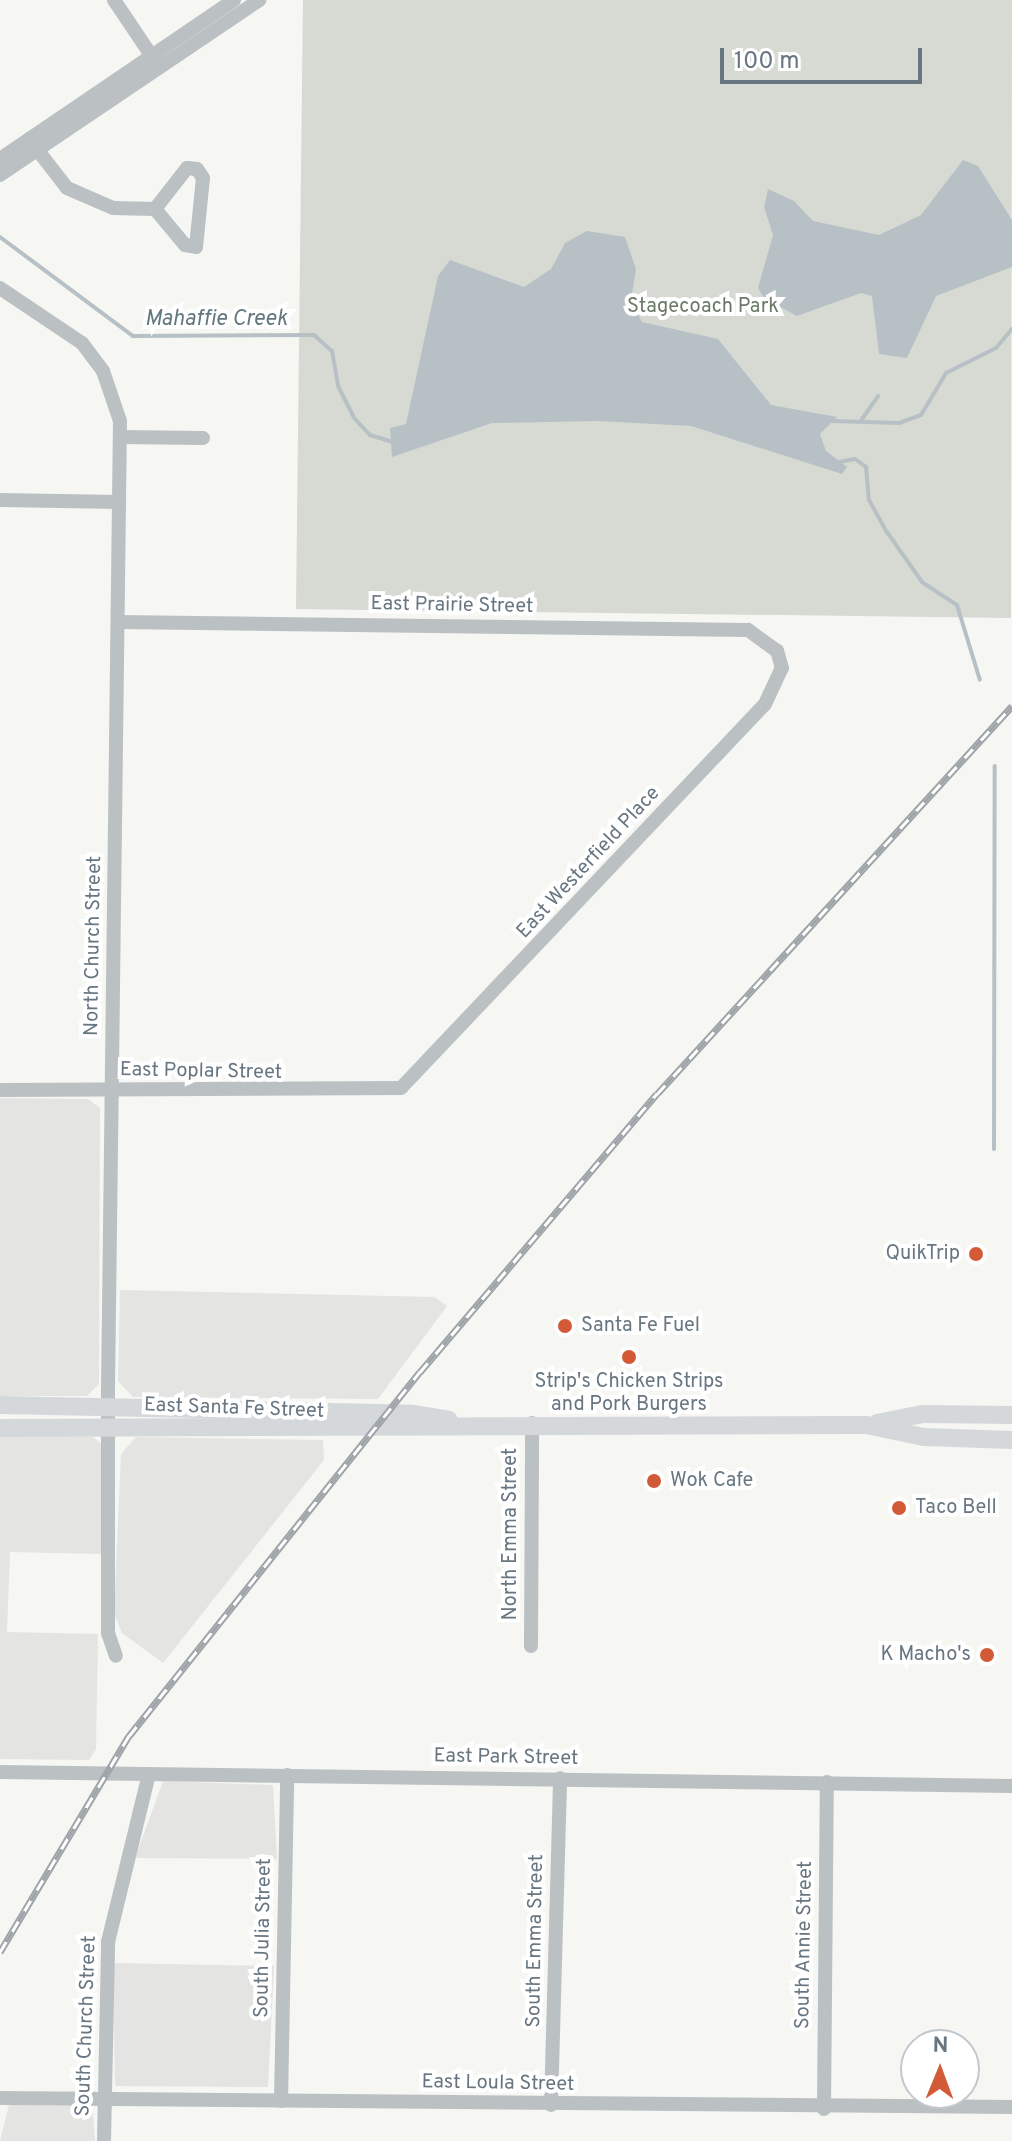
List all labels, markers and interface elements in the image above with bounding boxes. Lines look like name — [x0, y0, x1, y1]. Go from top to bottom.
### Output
scale bar — [724, 32, 926, 82]
text: 100 m — [734, 47, 800, 77]
park label: Stagecoach Park — [627, 295, 779, 319]
water label: Mahaffie Creek — [145, 307, 287, 333]
street label: East Prairie Street — [370, 593, 534, 619]
street label: East Westerfield Place — [512, 782, 666, 944]
street label: North Church Street — [80, 856, 108, 1036]
street label: East Poplar Street — [120, 1059, 282, 1085]
place label: QuikTrip — [885, 1242, 960, 1266]
marker: QuikTrip — [967, 1245, 985, 1263]
place label: Santa Fe Fuel — [581, 1314, 700, 1338]
marker: Santa Fe Fuel — [556, 1317, 574, 1335]
marker: Strip's Chicken Strips and Pork Burgers — [620, 1348, 638, 1366]
place label: Strip's Chicken Strips and Pork Burgers — [535, 1370, 723, 1417]
street label: East Santa Fe Street — [143, 1394, 325, 1424]
street label: North Emma Street — [499, 1448, 523, 1620]
place label: Wok Cafe — [670, 1469, 753, 1493]
marker: Wok Cafe — [645, 1472, 663, 1490]
place label: Taco Bell — [915, 1496, 997, 1520]
marker: Taco Bell — [890, 1499, 908, 1517]
place label: K Macho's — [880, 1643, 971, 1667]
marker: K Macho's — [978, 1646, 996, 1664]
street label: East Park Street — [433, 1745, 579, 1771]
street label: South Emma Street — [522, 1854, 550, 2028]
street label: South Julia Street — [251, 1858, 277, 2018]
street label: South Annie Street — [792, 1860, 818, 2030]
street label: South Church Street — [72, 1935, 102, 2117]
north arrow — [900, 2029, 980, 2109]
text: N — [932, 2033, 949, 2060]
street label: East Loula Street — [421, 2071, 575, 2097]

